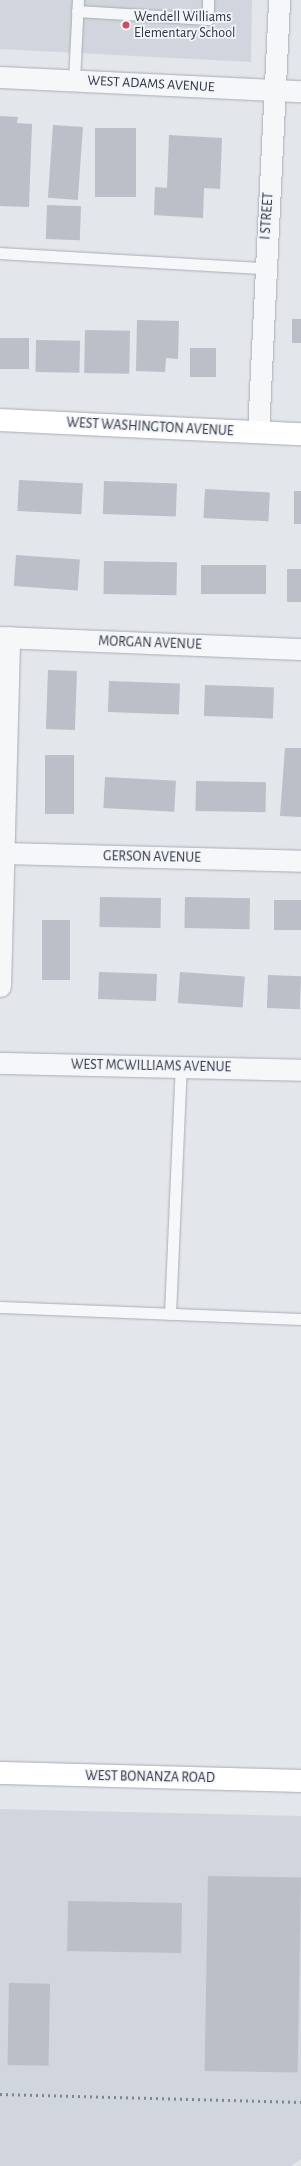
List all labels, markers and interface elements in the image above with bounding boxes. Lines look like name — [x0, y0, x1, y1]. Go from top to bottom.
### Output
place label: Wendell Williams Elementary School — [134, 9, 235, 42]
marker: Wendell Williams Elementary School — [121, 20, 131, 30]
street label: WEST ADAMS AVENUE — [87, 72, 215, 96]
street label: I STREET — [257, 192, 277, 240]
street label: WEST WASHINGTON AVENUE — [66, 414, 234, 440]
street label: MORGAN AVENUE — [98, 633, 202, 653]
street label: GERSON AVENUE — [103, 848, 201, 866]
street label: WEST MCWILLIAMS AVENUE — [71, 1056, 231, 1076]
street label: WEST BONANZA ROAD — [85, 1767, 215, 1787]

